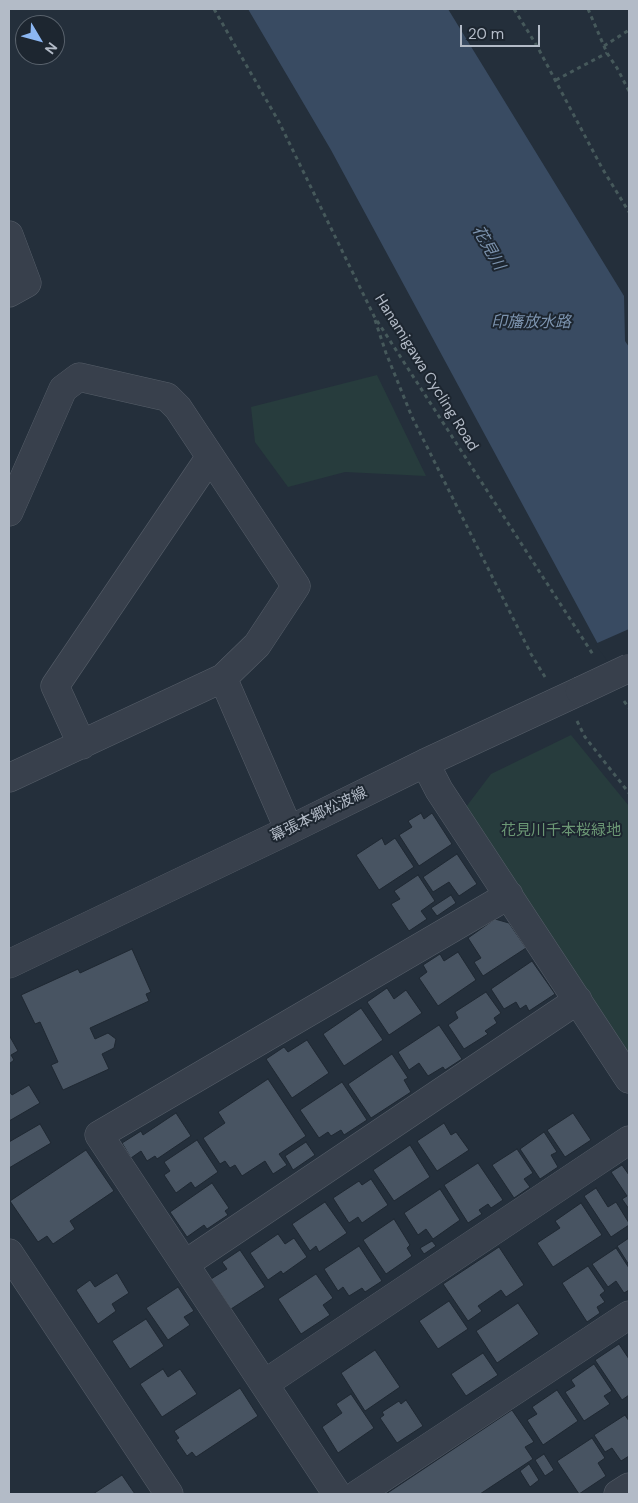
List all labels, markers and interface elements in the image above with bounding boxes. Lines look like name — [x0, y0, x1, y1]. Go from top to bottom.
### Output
north arrow — [15, 15, 65, 65]
scale bar — [463, 15, 543, 47]
text: 20 m — [468, 24, 504, 44]
text: N — [41, 39, 61, 58]
water label: 花見川 — [468, 222, 508, 274]
street label: Hanamigawa Cycling Road — [370, 291, 482, 455]
water label: 印旛放水路 — [491, 313, 571, 333]
street label: 幕張本郷松波線 — [268, 784, 370, 846]
park label: 花見川千本桜緑地 — [501, 822, 621, 840]

